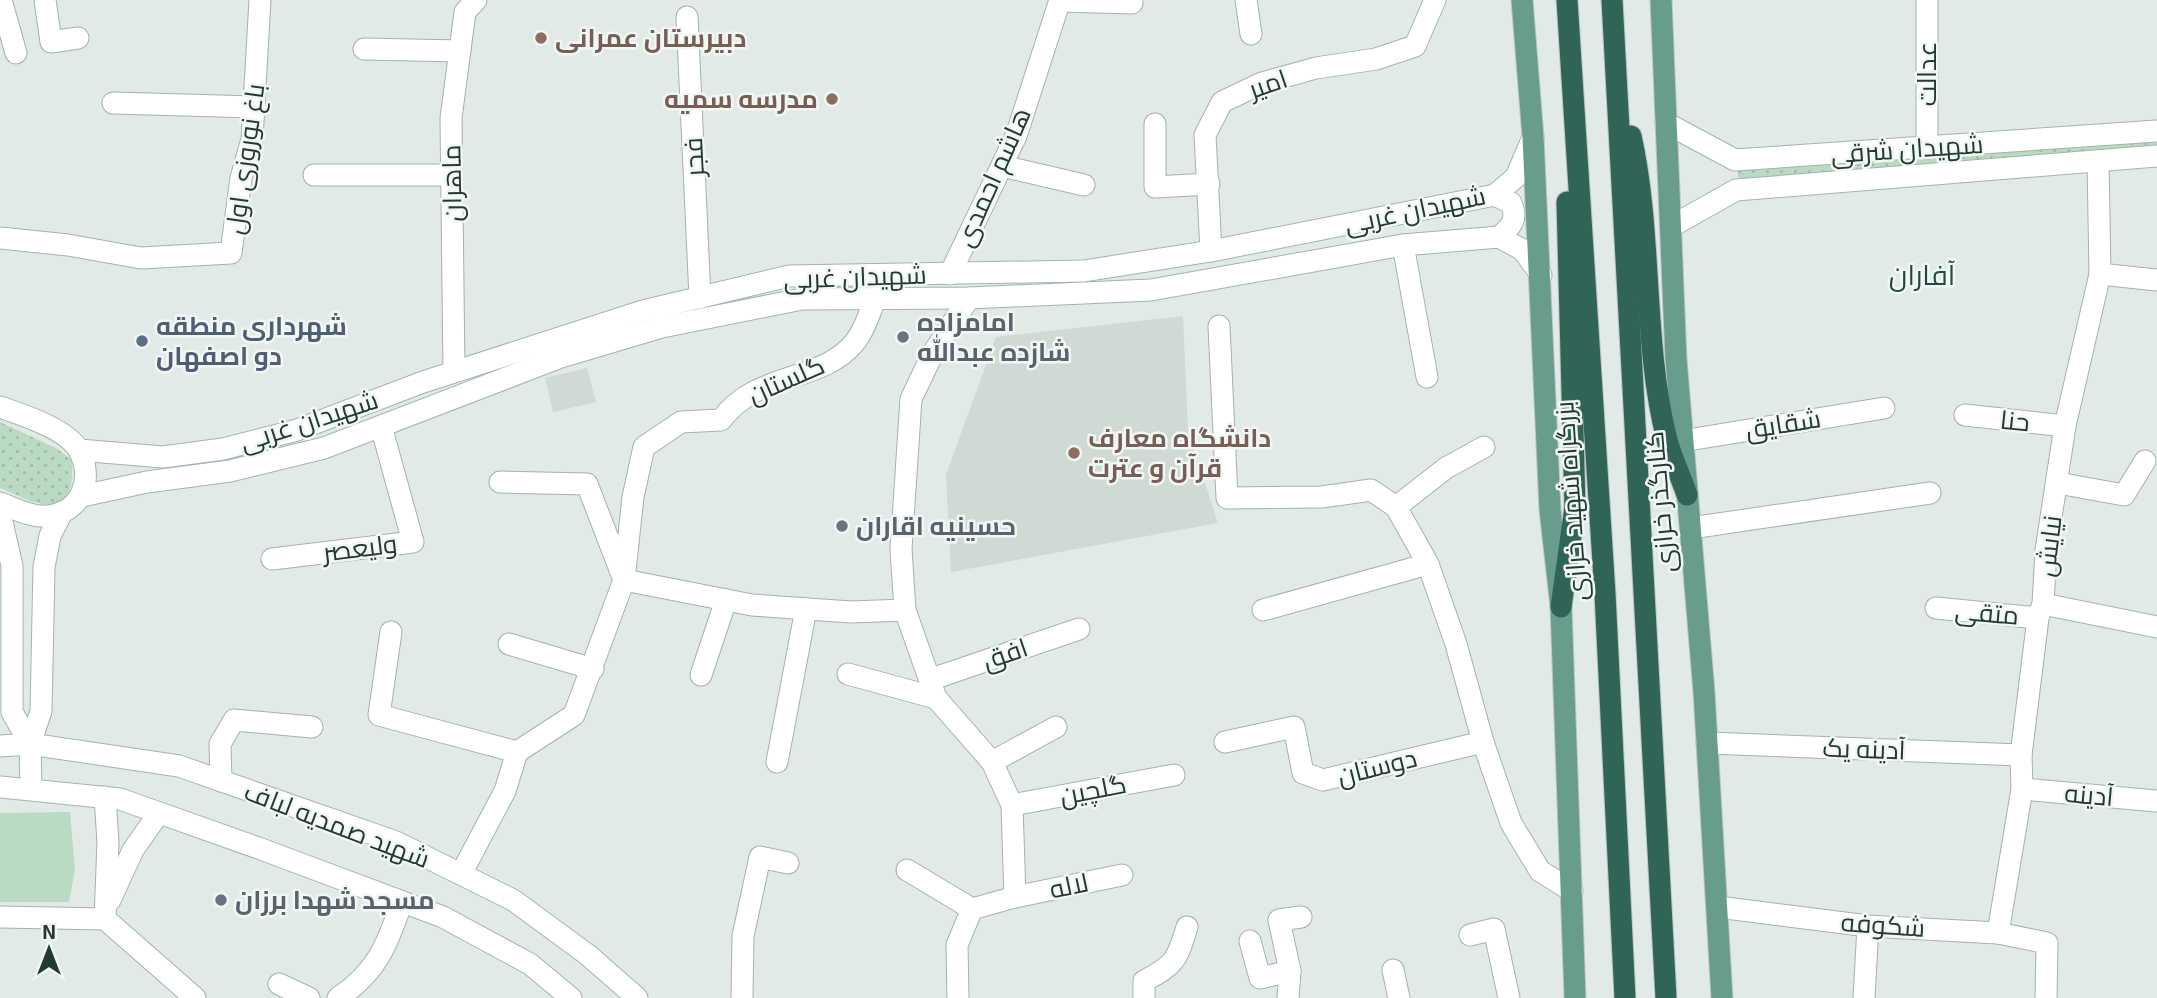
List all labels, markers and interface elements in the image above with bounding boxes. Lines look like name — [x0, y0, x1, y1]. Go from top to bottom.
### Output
place label: دبیرستان عمرانی — [555, 21, 746, 54]
marker: دبیرستان عمرانی — [533, 30, 549, 46]
street label: عدالت — [1910, 42, 1941, 106]
street label: امیر — [1242, 62, 1291, 105]
street label: باغ نوروزی اول — [218, 81, 272, 237]
place label: مدرسه سمیه — [664, 82, 818, 114]
marker: مدرسه سمیه — [824, 91, 840, 107]
street label: هاشم احمدی — [947, 102, 1040, 252]
street label: شهیدان شرقی — [1830, 127, 1984, 170]
street label: فجر — [676, 137, 710, 179]
street label: ماهران — [434, 144, 468, 222]
street label: شهیدان غربی — [1341, 178, 1488, 241]
district label: آفاران — [1889, 257, 1956, 292]
street label: شهیدان غربی — [783, 258, 927, 295]
place label: امامزاده شازده عبدالله — [917, 305, 1070, 368]
place label: شهرداری منطقه دو اصفهان — [156, 309, 347, 372]
marker: امامزاده شازده عبدالله — [895, 329, 911, 345]
marker: شهرداری منطقه دو اصفهان — [134, 333, 150, 349]
street label: گلستان — [742, 348, 829, 410]
street label: شهیدان غربی — [236, 383, 382, 458]
street label: بزرگراه شهید خرازی — [1547, 400, 1594, 602]
street label: شقایق — [1743, 401, 1823, 446]
street label: حنا — [1999, 403, 2032, 436]
place label: دانشگاه معارف قرآن و عترت — [1088, 421, 1271, 483]
street label: کنارگذر خرازی — [1637, 430, 1681, 574]
marker: دانشگاه معارف قرآن و عترت — [1066, 445, 1082, 461]
place label: حسینیه اقاران — [856, 509, 1016, 541]
street label: نیایش — [2028, 513, 2069, 579]
marker: حسینیه اقاران — [834, 518, 850, 534]
street label: ولیعصر — [319, 527, 399, 568]
street label: متقی — [1954, 593, 2020, 632]
street label: افق — [978, 630, 1032, 677]
street label: آدینه یک — [1822, 731, 1906, 764]
street label: دوستان — [1334, 741, 1420, 791]
street label: گلچین — [1057, 767, 1129, 813]
street label: شهید صمدیه لباف — [240, 774, 435, 875]
street label: آدینه — [2063, 776, 2115, 811]
street label: لاله — [1046, 865, 1091, 904]
place label: مسجد شهدا برزان — [235, 883, 435, 916]
marker: مسجد شهدا برزان — [213, 892, 229, 908]
street label: شکوفه — [1840, 905, 1926, 943]
north arrow — [14, 914, 84, 984]
text: N — [42, 920, 56, 943]

